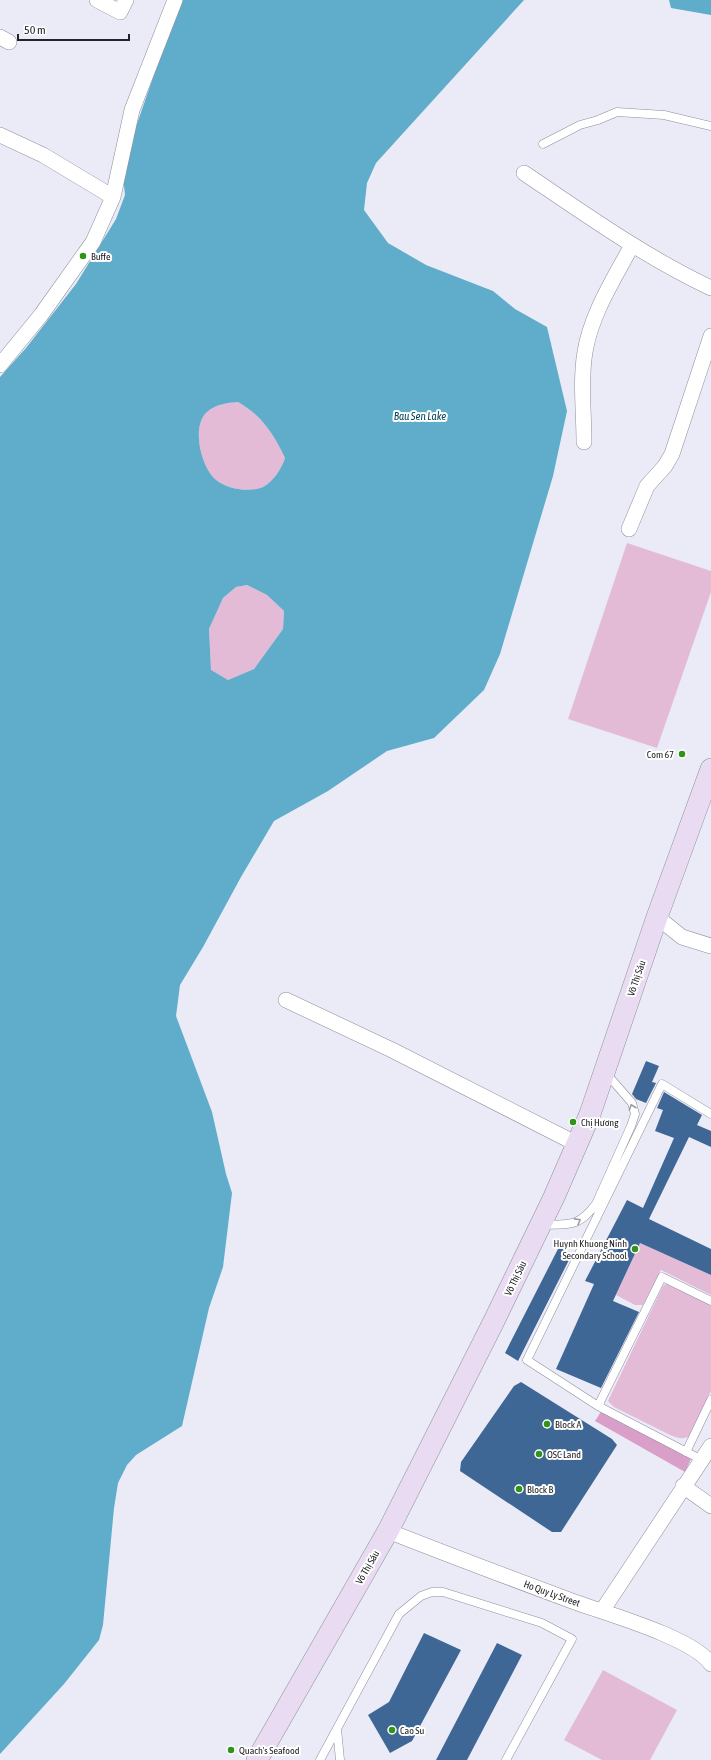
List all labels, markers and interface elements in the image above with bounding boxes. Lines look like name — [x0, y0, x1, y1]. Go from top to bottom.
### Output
scale bar — [18, 16, 129, 42]
text: 50 m — [24, 23, 46, 37]
marker: Buffe — [78, 251, 88, 261]
place label: Buffe — [91, 251, 111, 262]
water label: Bau Sen Lake — [394, 410, 446, 422]
place label: Com 67 — [647, 749, 674, 760]
marker: Com 67 — [677, 749, 687, 759]
street label: Võ Thị Sáu — [625, 959, 648, 997]
one-way arrow — [629, 1104, 637, 1111]
marker: Chị Hương — [568, 1117, 578, 1127]
place label: Chị Hương — [581, 1117, 619, 1128]
one-way arrow — [574, 1218, 581, 1225]
place label: Huynh Khuong Ninh Secondary School — [553, 1238, 627, 1261]
marker: Huynh Khuong Ninh Secondary School — [630, 1244, 640, 1254]
street label: Võ Thị Sáu — [502, 1259, 529, 1297]
marker: Block A — [542, 1419, 552, 1429]
place label: Block A — [555, 1419, 581, 1430]
marker: OSC Land — [534, 1449, 544, 1459]
place label: OSC Land — [547, 1449, 581, 1460]
marker: Block B — [514, 1484, 524, 1494]
place label: Block B — [527, 1484, 553, 1495]
street label: Võ Thị Sáu — [353, 1548, 382, 1586]
street label: Ho Quy Ly Street — [522, 1578, 582, 1609]
marker: Cao Su — [387, 1725, 397, 1735]
place label: Cao Su — [400, 1725, 424, 1736]
marker: Quach's Seafood — [226, 1745, 236, 1755]
place label: Quach's Seafood — [239, 1745, 300, 1756]

